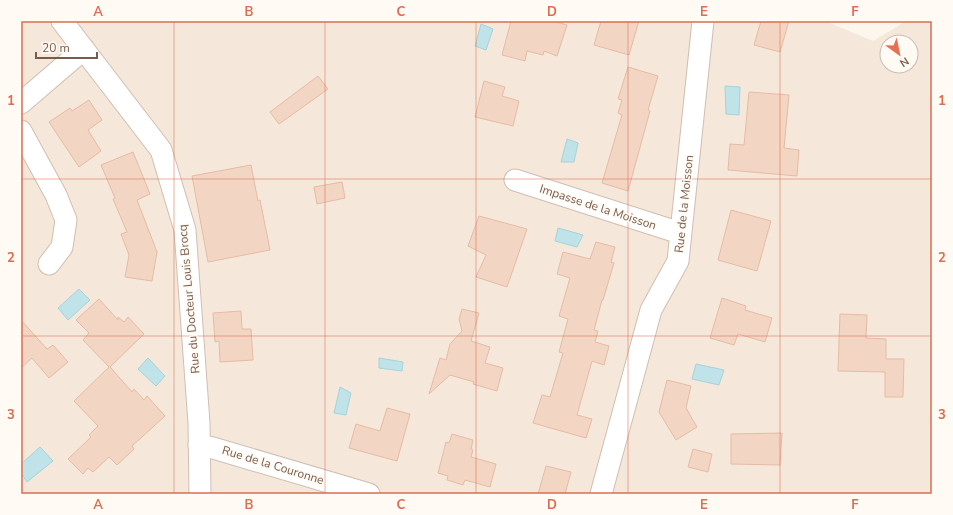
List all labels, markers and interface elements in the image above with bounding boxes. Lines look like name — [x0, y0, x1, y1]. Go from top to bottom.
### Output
text: A — [93, 3, 103, 21]
text: B — [245, 3, 254, 21]
text: C — [397, 3, 406, 21]
text: D — [547, 3, 557, 21]
text: E — [700, 3, 708, 21]
text: F — [851, 3, 859, 21]
scale bar — [36, 34, 97, 60]
north arrow — [879, 34, 919, 74]
text: 20 m — [42, 40, 70, 56]
text: N — [897, 53, 912, 70]
text: 1 — [7, 92, 15, 110]
text: 1 — [938, 92, 946, 110]
street label: Rue de la Moisson — [671, 154, 697, 254]
street label: Impasse de la Moisson — [538, 181, 658, 233]
street label: Rue du Docteur Louis Brocq — [175, 224, 203, 374]
text: 2 — [7, 249, 15, 267]
text: 2 — [938, 249, 946, 267]
text: 3 — [7, 406, 15, 424]
text: 3 — [938, 406, 946, 424]
street label: Rue de la Couronne — [220, 442, 326, 488]
text: A — [93, 496, 103, 514]
text: B — [245, 496, 254, 514]
text: C — [397, 496, 406, 514]
text: D — [547, 496, 557, 514]
text: E — [700, 496, 708, 514]
text: F — [851, 496, 859, 514]

